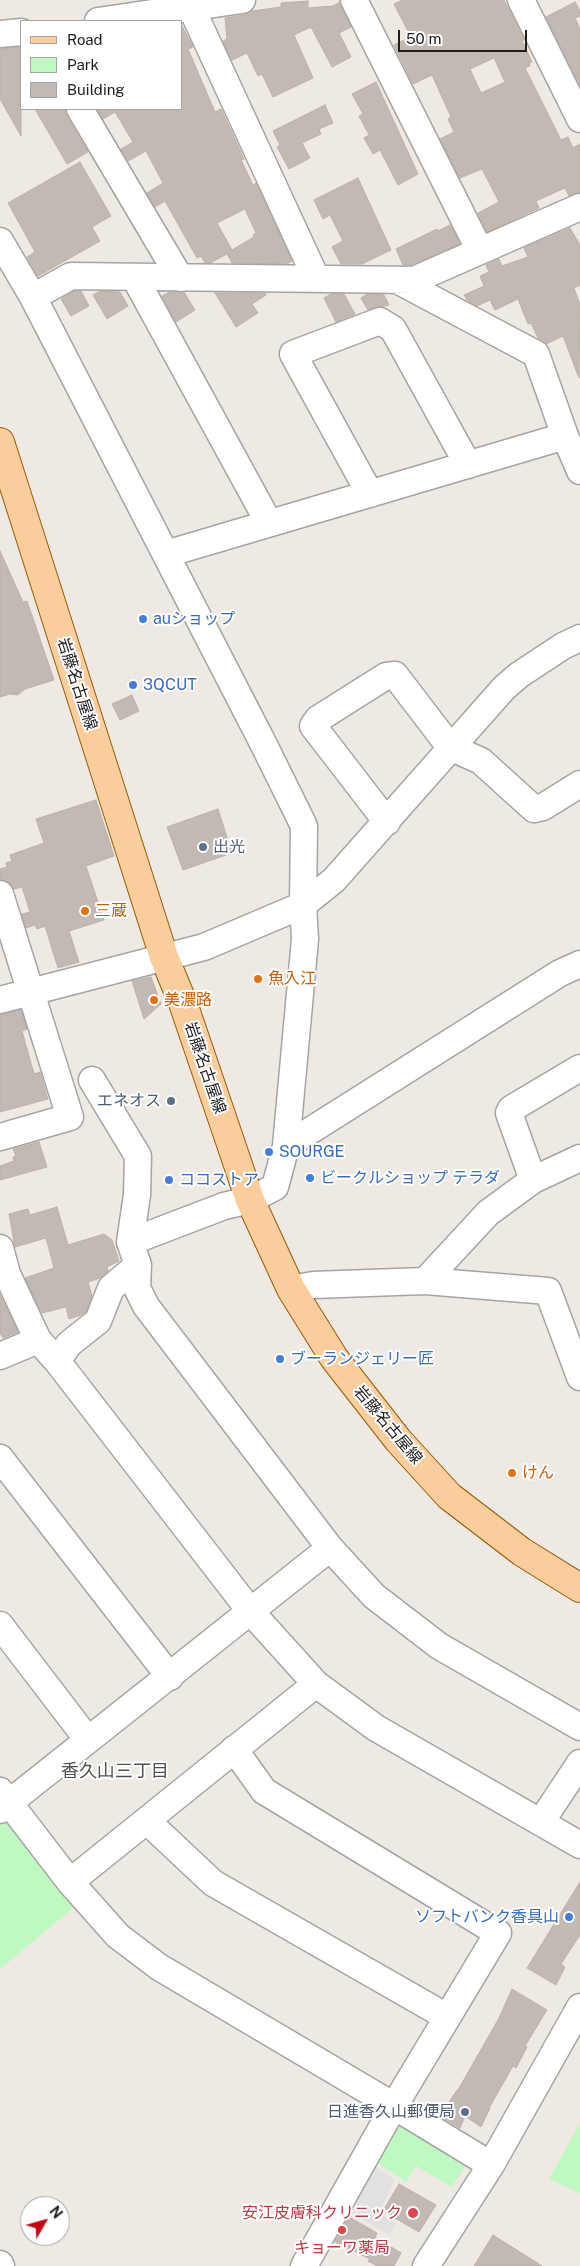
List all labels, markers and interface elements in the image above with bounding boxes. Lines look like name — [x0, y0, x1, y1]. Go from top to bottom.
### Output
legend — [20, 20, 182, 110]
scale bar — [400, 20, 529, 52]
text: 50 m — [406, 30, 441, 47]
text: Road — [67, 31, 103, 48]
text: Park — [67, 56, 99, 73]
text: Building — [67, 81, 125, 98]
place label: auショップ — [153, 609, 235, 629]
marker: auショップ — [137, 613, 149, 625]
street label: 岩藤名古屋線 — [53, 635, 101, 733]
place label: 3QCUT — [143, 675, 197, 695]
marker: 3QCUT — [127, 679, 139, 691]
place label: 出光 — [213, 837, 245, 857]
marker: 出光 — [197, 841, 209, 853]
place label: 三蔵 — [95, 901, 127, 921]
marker: 三蔵 — [79, 905, 91, 917]
place label: 魚入江 — [268, 969, 316, 989]
marker: 魚入江 — [252, 973, 264, 985]
place label: 美濃路 — [164, 990, 212, 1010]
marker: 美濃路 — [148, 994, 160, 1006]
street label: 岩藤名古屋線 — [180, 1019, 230, 1117]
place label: エネオス — [97, 1091, 161, 1111]
marker: エネオス — [165, 1095, 177, 1107]
place label: SOURGE — [279, 1142, 345, 1162]
marker: SOURGE — [263, 1146, 275, 1158]
place label: ビークルショップ テラダ — [320, 1168, 500, 1188]
place label: ココストア — [179, 1170, 259, 1190]
marker: ビークルショップ テラダ — [304, 1172, 316, 1184]
marker: ココストア — [163, 1174, 175, 1186]
place label: ブーランジェリー匠 — [290, 1349, 434, 1369]
marker: ブーランジェリー匠 — [274, 1353, 286, 1365]
street label: 岩藤名古屋線 — [350, 1382, 426, 1468]
place label: けん — [522, 1463, 554, 1483]
marker: けん — [506, 1467, 518, 1479]
district label: 香久山三丁目 — [61, 1760, 169, 1782]
place label: ソフトバンク香具山 — [415, 1907, 559, 1927]
marker: ソフトバンク香具山 — [563, 1911, 575, 1923]
place label: 日進香久山郵便局 — [327, 2102, 455, 2122]
marker: 日進香久山郵便局 — [459, 2106, 471, 2118]
north arrow — [20, 2196, 70, 2246]
text: N — [46, 2203, 66, 2222]
place label: 安江皮膚科クリニック — [242, 2203, 402, 2223]
marker: 安江皮膚科クリニック — [406, 2206, 420, 2220]
marker: キョーワ薬局 — [336, 2224, 348, 2236]
place label: キョーワ薬局 — [294, 2238, 390, 2258]

